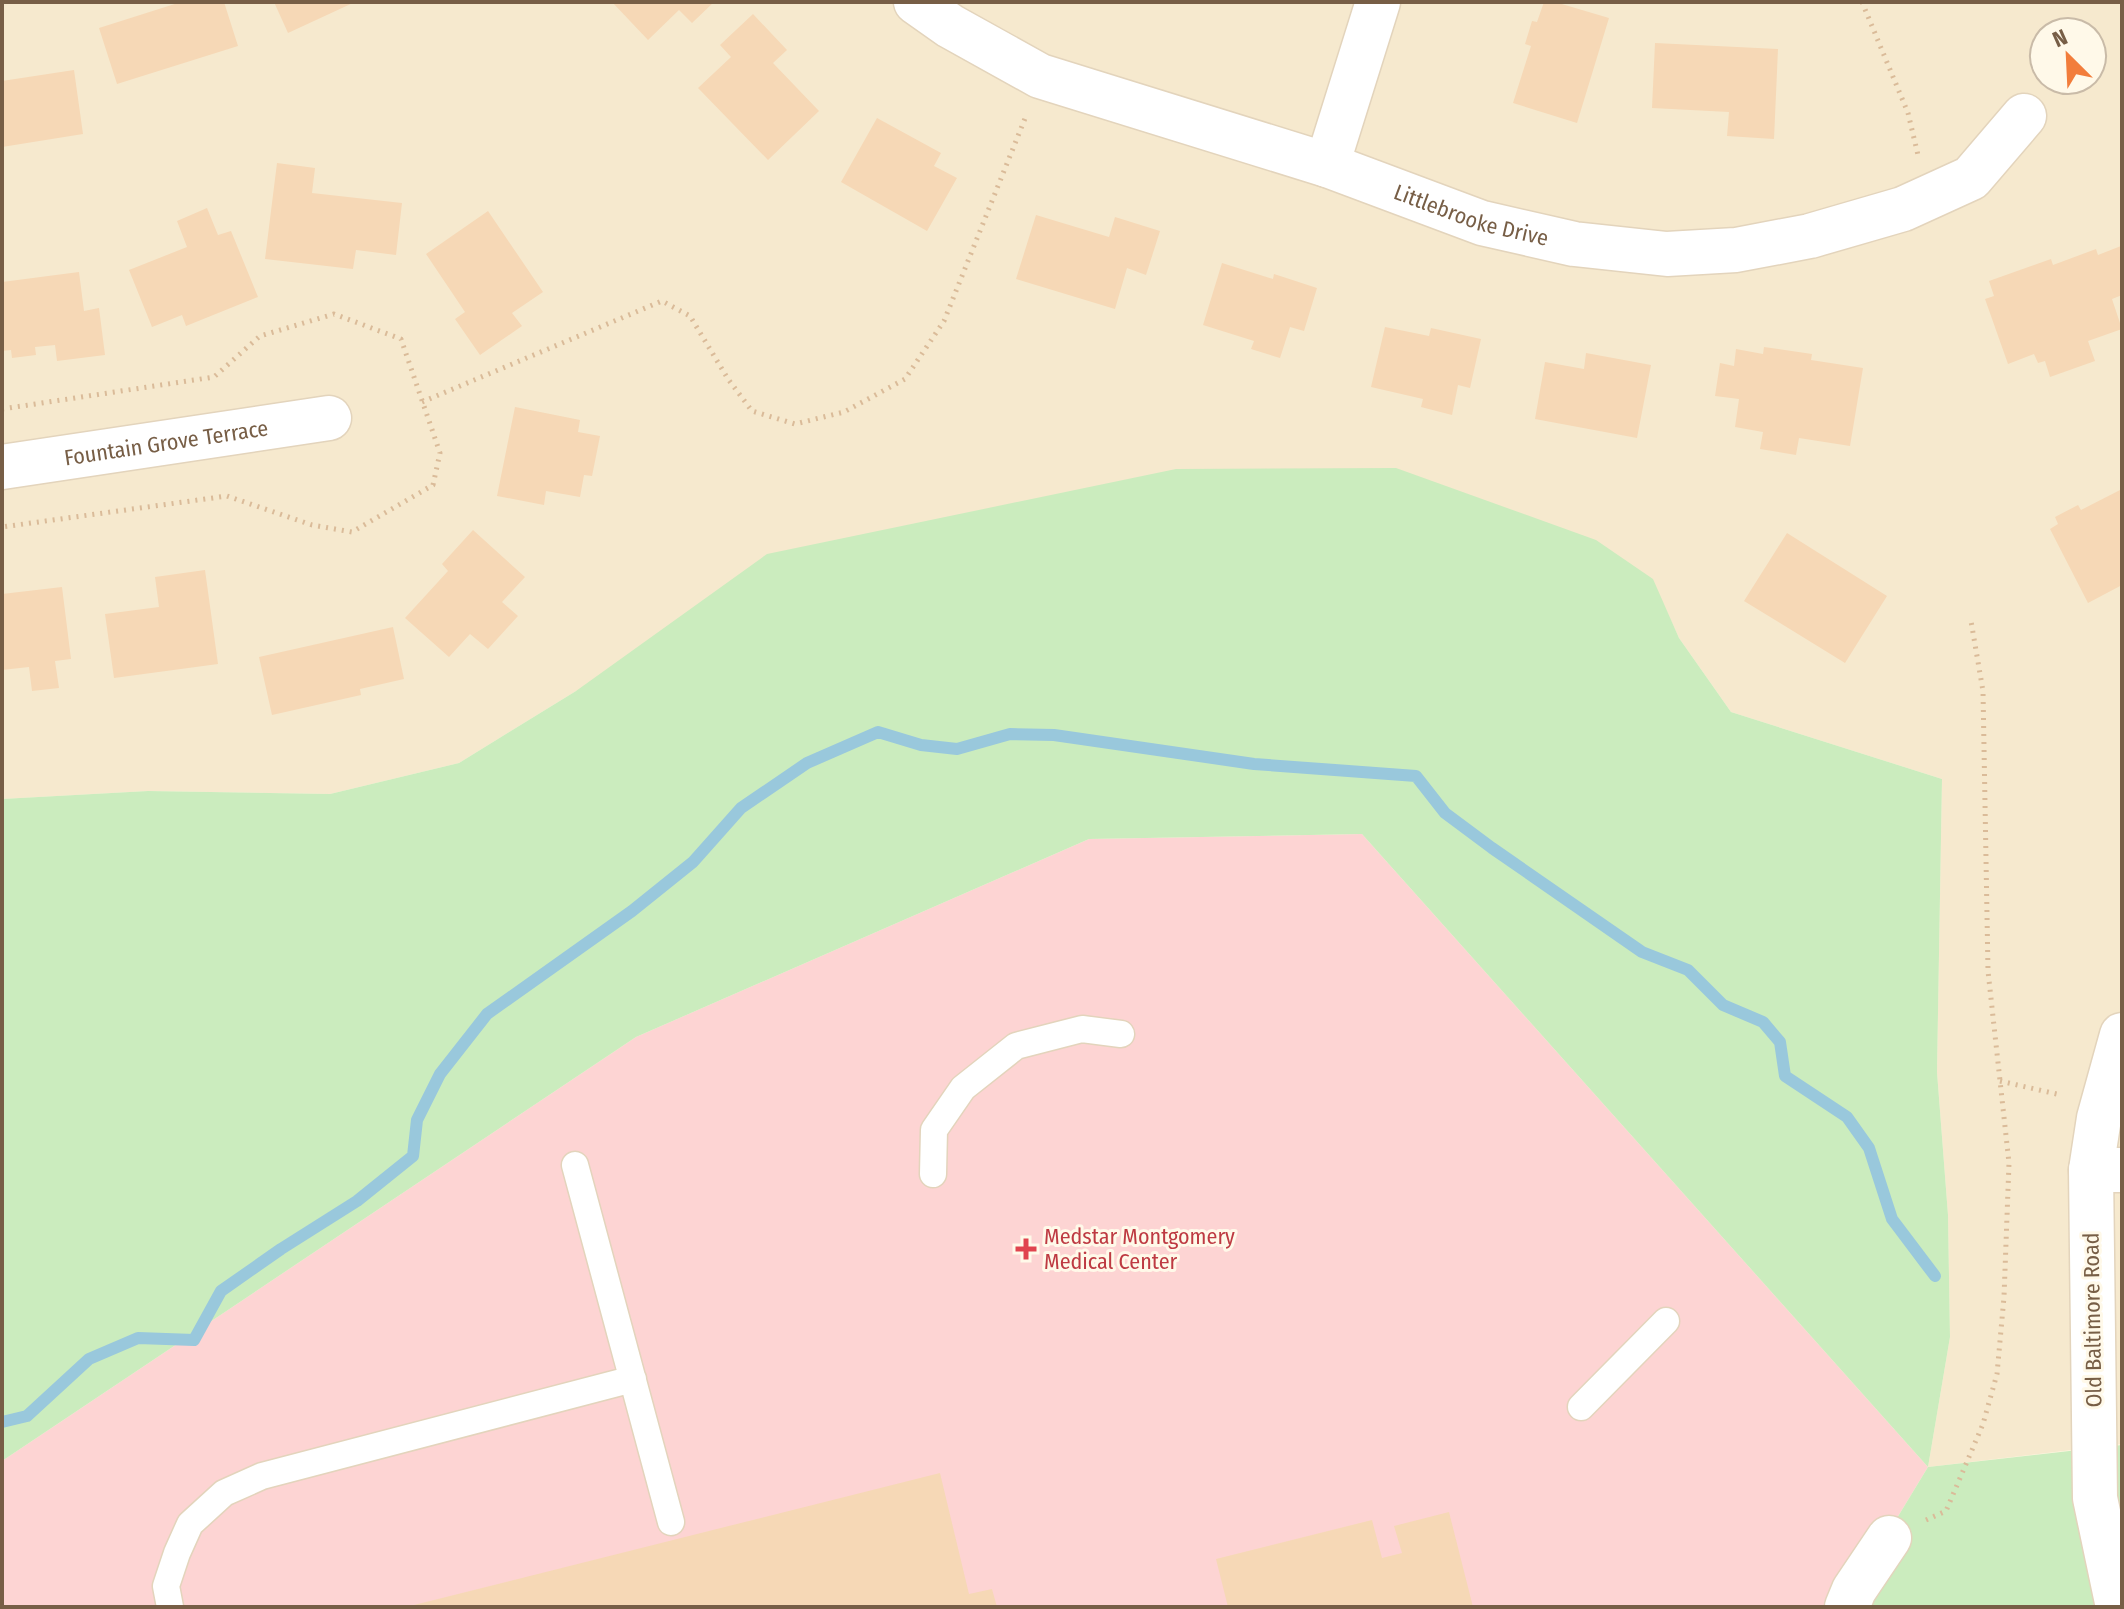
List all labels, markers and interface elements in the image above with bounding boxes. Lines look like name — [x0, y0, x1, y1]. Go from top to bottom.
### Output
north arrow — [2028, 16, 2108, 96]
text: N — [2049, 23, 2072, 53]
street label: Littlebrooke Drive — [1390, 178, 1551, 252]
street label: Fountain Grove Terrace — [62, 414, 270, 471]
place label: Medstar Montgomery Medical Center — [1044, 1223, 1235, 1275]
street label: Old Baltimore Road — [2077, 1232, 2108, 1408]
marker: Medstar Montgomery Medical Center — [1015, 1238, 1037, 1260]

